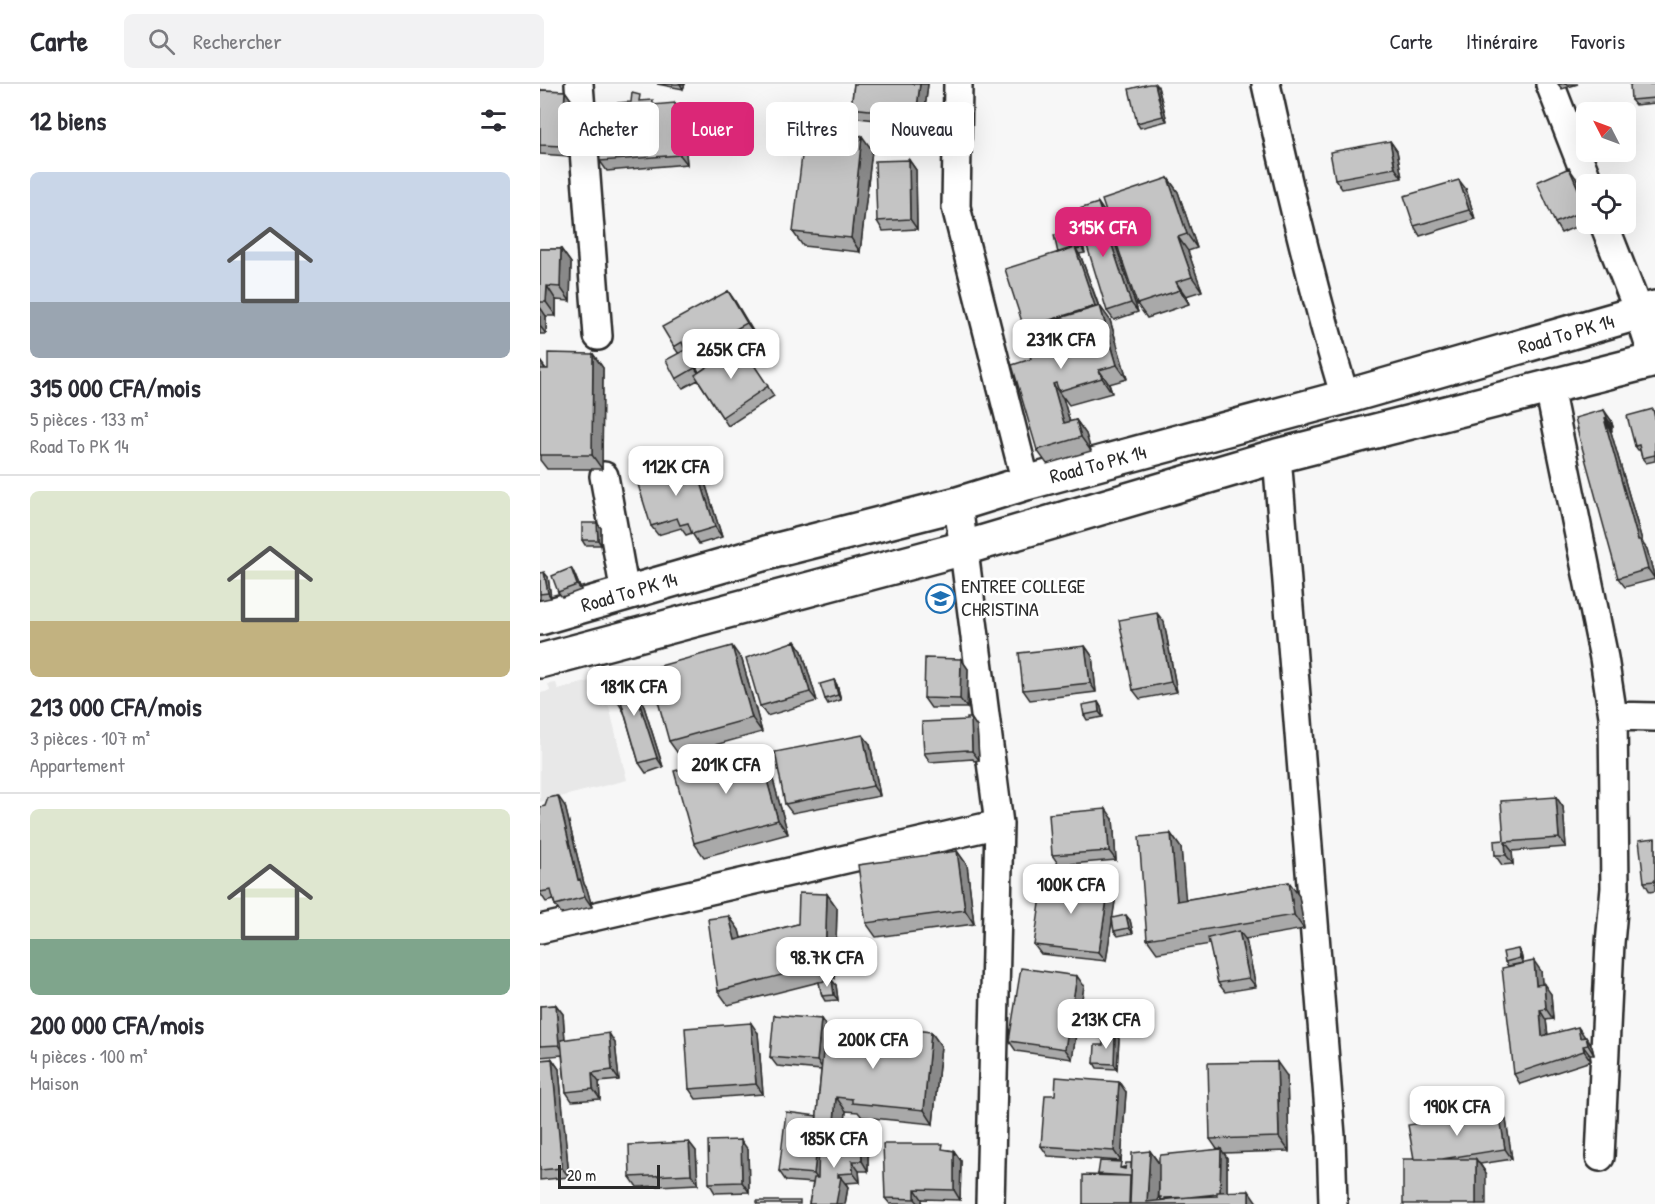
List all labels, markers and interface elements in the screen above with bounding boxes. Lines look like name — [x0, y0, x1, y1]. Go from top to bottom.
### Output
search box — [124, 14, 544, 68]
text: Carte — [30, 22, 88, 60]
icon: search — [145, 25, 178, 58]
text: Rechercher — [193, 26, 282, 56]
text: Carte — [1390, 27, 1433, 56]
text: Itinéraire — [1466, 27, 1538, 56]
text: Favoris — [1571, 27, 1625, 56]
chip: Acheter — [558, 102, 659, 156]
chip: Louer — [671, 102, 754, 156]
chip: Filtres — [766, 102, 858, 156]
chip: Nouveau — [870, 102, 974, 156]
north arrow — [1576, 102, 1636, 162]
map controls — [1576, 102, 1636, 234]
text: 12 biens — [30, 103, 106, 138]
icon: filters — [477, 104, 510, 137]
button: locate — [1576, 174, 1636, 234]
pin: 315K CFA — [1041, 207, 1165, 258]
icon: home — [216, 211, 324, 319]
text: 315K CFA — [1069, 213, 1137, 240]
street label: Road To PK 14 — [1515, 307, 1617, 360]
pin: 231K CFA — [999, 319, 1123, 370]
text: 231K CFA — [1027, 325, 1095, 352]
pin: 265K CFA — [669, 329, 793, 380]
text: 265K CFA — [696, 335, 766, 362]
text: 315 000 CFA/mois — [30, 370, 201, 405]
text: 5 pièces · 133 m² — [30, 405, 149, 432]
text: Road To PK 14 — [30, 432, 129, 459]
street label: Road To PK 14 — [1047, 438, 1149, 489]
pin: 112K CFA — [614, 446, 738, 497]
text: 112K CFA — [642, 452, 710, 479]
icon: home — [216, 530, 324, 638]
street label: Road To PK 14 — [578, 565, 680, 618]
place label: ENTREE COLLEGE CHRISTINA — [961, 572, 1086, 622]
school or university icon: ENTREE COLLEGE CHRISTINA — [924, 582, 956, 614]
pin: 181K CFA — [572, 666, 696, 717]
text: 181K CFA — [601, 672, 667, 699]
text: 213 000 CFA/mois — [30, 689, 202, 724]
text: 3 pièces · 107 m² — [30, 724, 150, 751]
pin: 201K CFA — [664, 744, 788, 795]
text: 201K CFA — [692, 750, 760, 777]
text: Appartement — [30, 751, 125, 778]
icon: home — [216, 848, 324, 956]
pin: 100K CFA — [1009, 864, 1133, 915]
text: 100K CFA — [1037, 870, 1105, 897]
pin: 98.7K CFA — [758, 937, 896, 988]
text: 98.7K CFA — [790, 943, 864, 970]
pin: 213K CFA — [1044, 999, 1168, 1050]
text: 213K CFA — [1072, 1005, 1140, 1032]
text: 200 000 CFA/mois — [30, 1007, 204, 1042]
pin: 200K CFA — [811, 1019, 935, 1070]
text: 200K CFA — [838, 1025, 908, 1052]
text: 4 pièces · 100 m² — [30, 1042, 148, 1069]
text: Maison — [30, 1069, 79, 1096]
pin: 190K CFA — [1395, 1086, 1519, 1137]
text: 190K CFA — [1424, 1092, 1490, 1119]
pin: 185K CFA — [772, 1118, 896, 1169]
text: 185K CFA — [800, 1124, 868, 1151]
scale bar — [558, 1162, 660, 1190]
text: 20 m — [567, 1164, 596, 1186]

